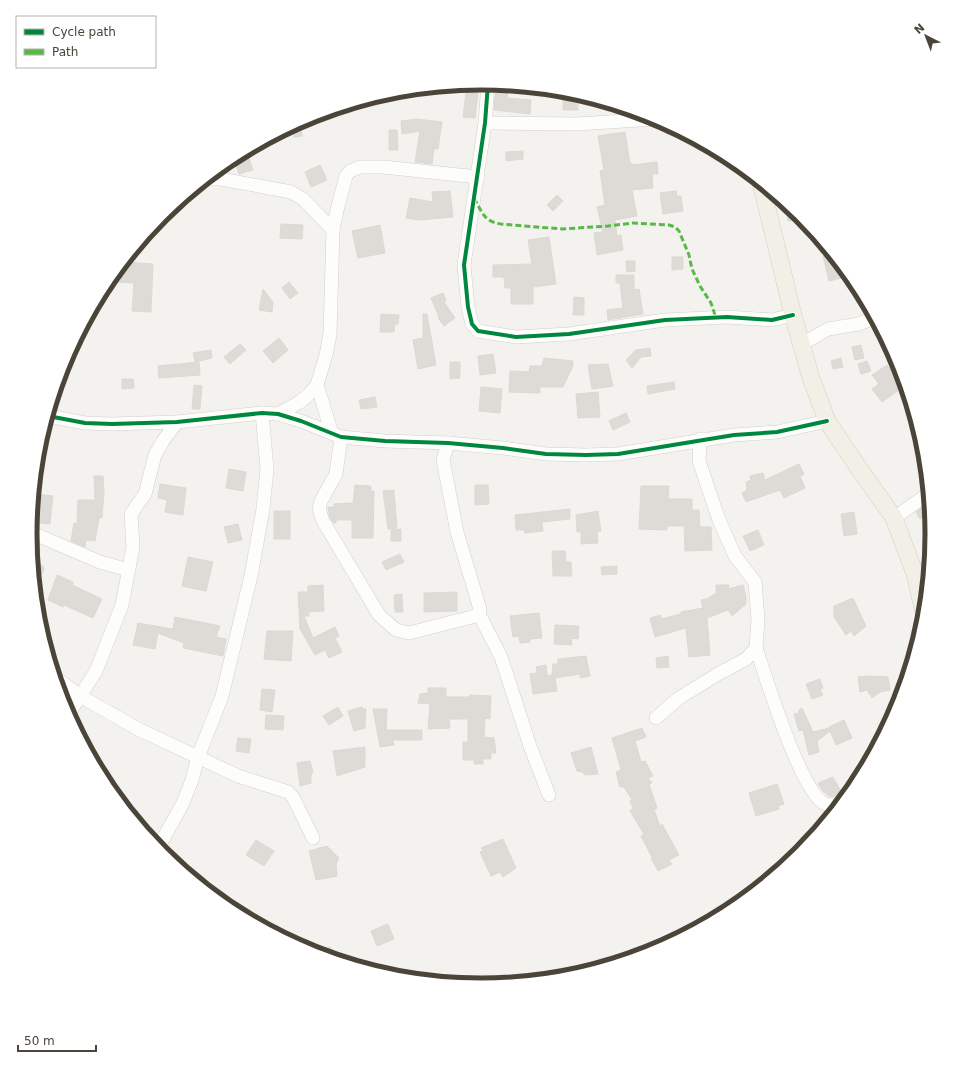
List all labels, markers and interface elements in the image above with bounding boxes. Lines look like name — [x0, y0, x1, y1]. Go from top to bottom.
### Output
legend — [16, 16, 156, 68]
north arrow — [906, 16, 946, 56]
text: N — [912, 21, 927, 37]
text: Cycle path — [52, 25, 116, 39]
text: Path — [52, 45, 78, 59]
scale bar — [18, 1027, 96, 1053]
text: 50 m — [24, 1034, 55, 1048]

